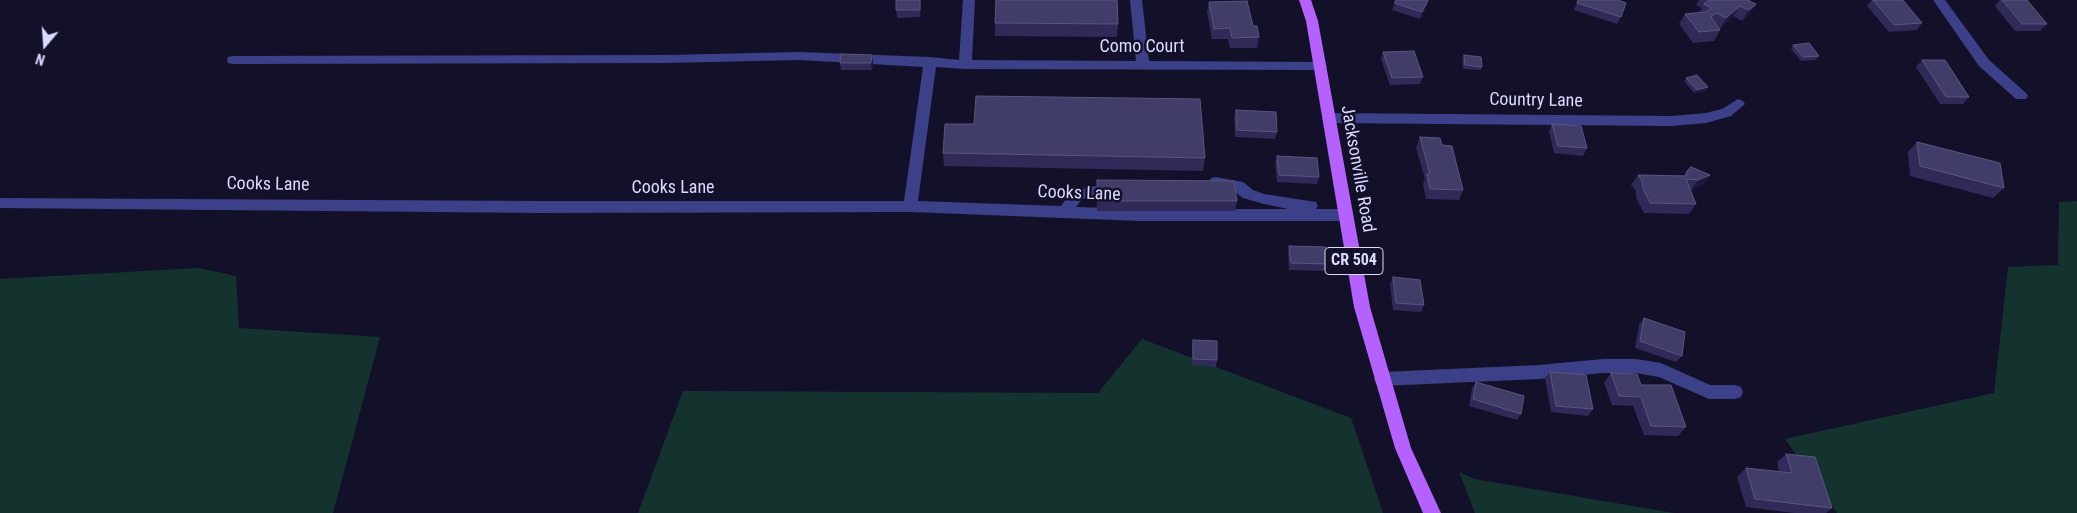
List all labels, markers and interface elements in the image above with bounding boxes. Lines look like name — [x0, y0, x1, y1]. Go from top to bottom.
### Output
north arrow — [20, 20, 70, 70]
street label: Como Court — [1099, 36, 1185, 58]
text: N — [34, 50, 47, 68]
street label: Country Lane — [1489, 89, 1583, 113]
street label: Jacksonville Road — [1335, 104, 1379, 234]
street label: Cooks Lane — [226, 173, 310, 197]
street label: Cooks Lane — [631, 177, 715, 199]
street label: Cooks Lane — [1037, 182, 1121, 206]
road number: CR 504 — [1325, 248, 1383, 274]

